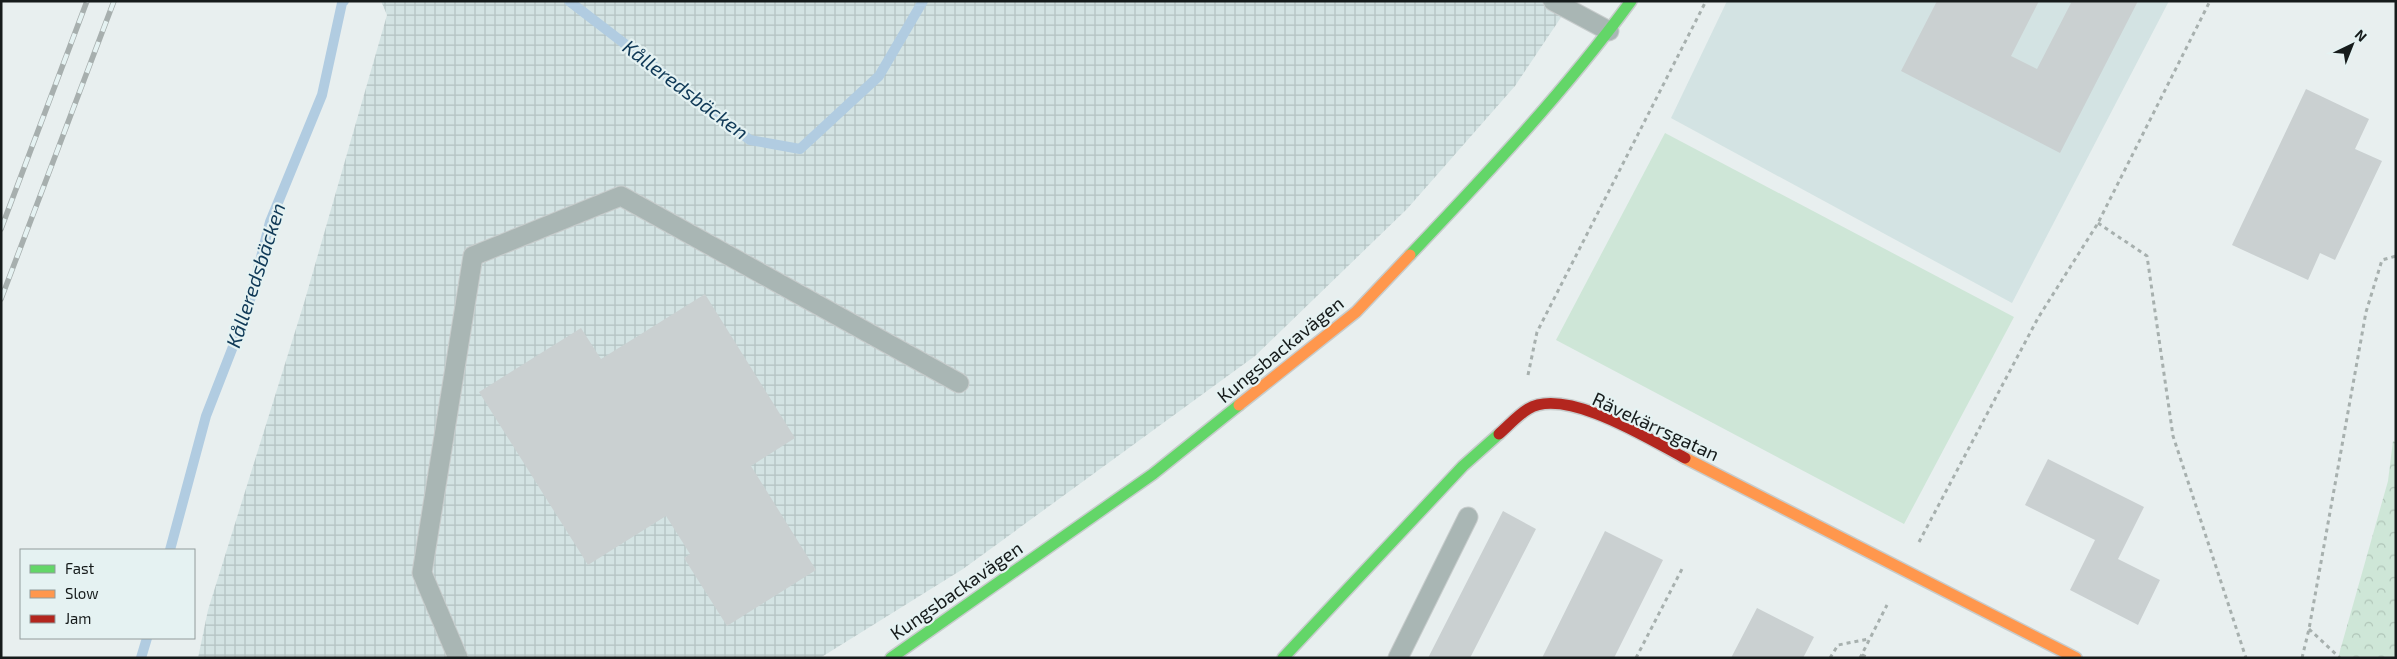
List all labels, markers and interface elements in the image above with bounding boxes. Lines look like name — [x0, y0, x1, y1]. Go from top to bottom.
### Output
north arrow — [2327, 20, 2377, 70]
text: N — [2352, 25, 2371, 45]
water label: Kålleredsbäcken — [619, 34, 753, 144]
water label: Kålleredsbäcken — [220, 200, 290, 350]
street label: Kungsbackavägen — [1212, 291, 1348, 407]
street label: Rävekärrsgatan — [1589, 387, 1723, 465]
street label: Kungsbackavägen — [885, 536, 1027, 644]
legend — [20, 549, 195, 639]
text: Fast — [65, 559, 95, 577]
text: Slow — [65, 584, 99, 602]
text: Jam — [65, 609, 91, 627]

